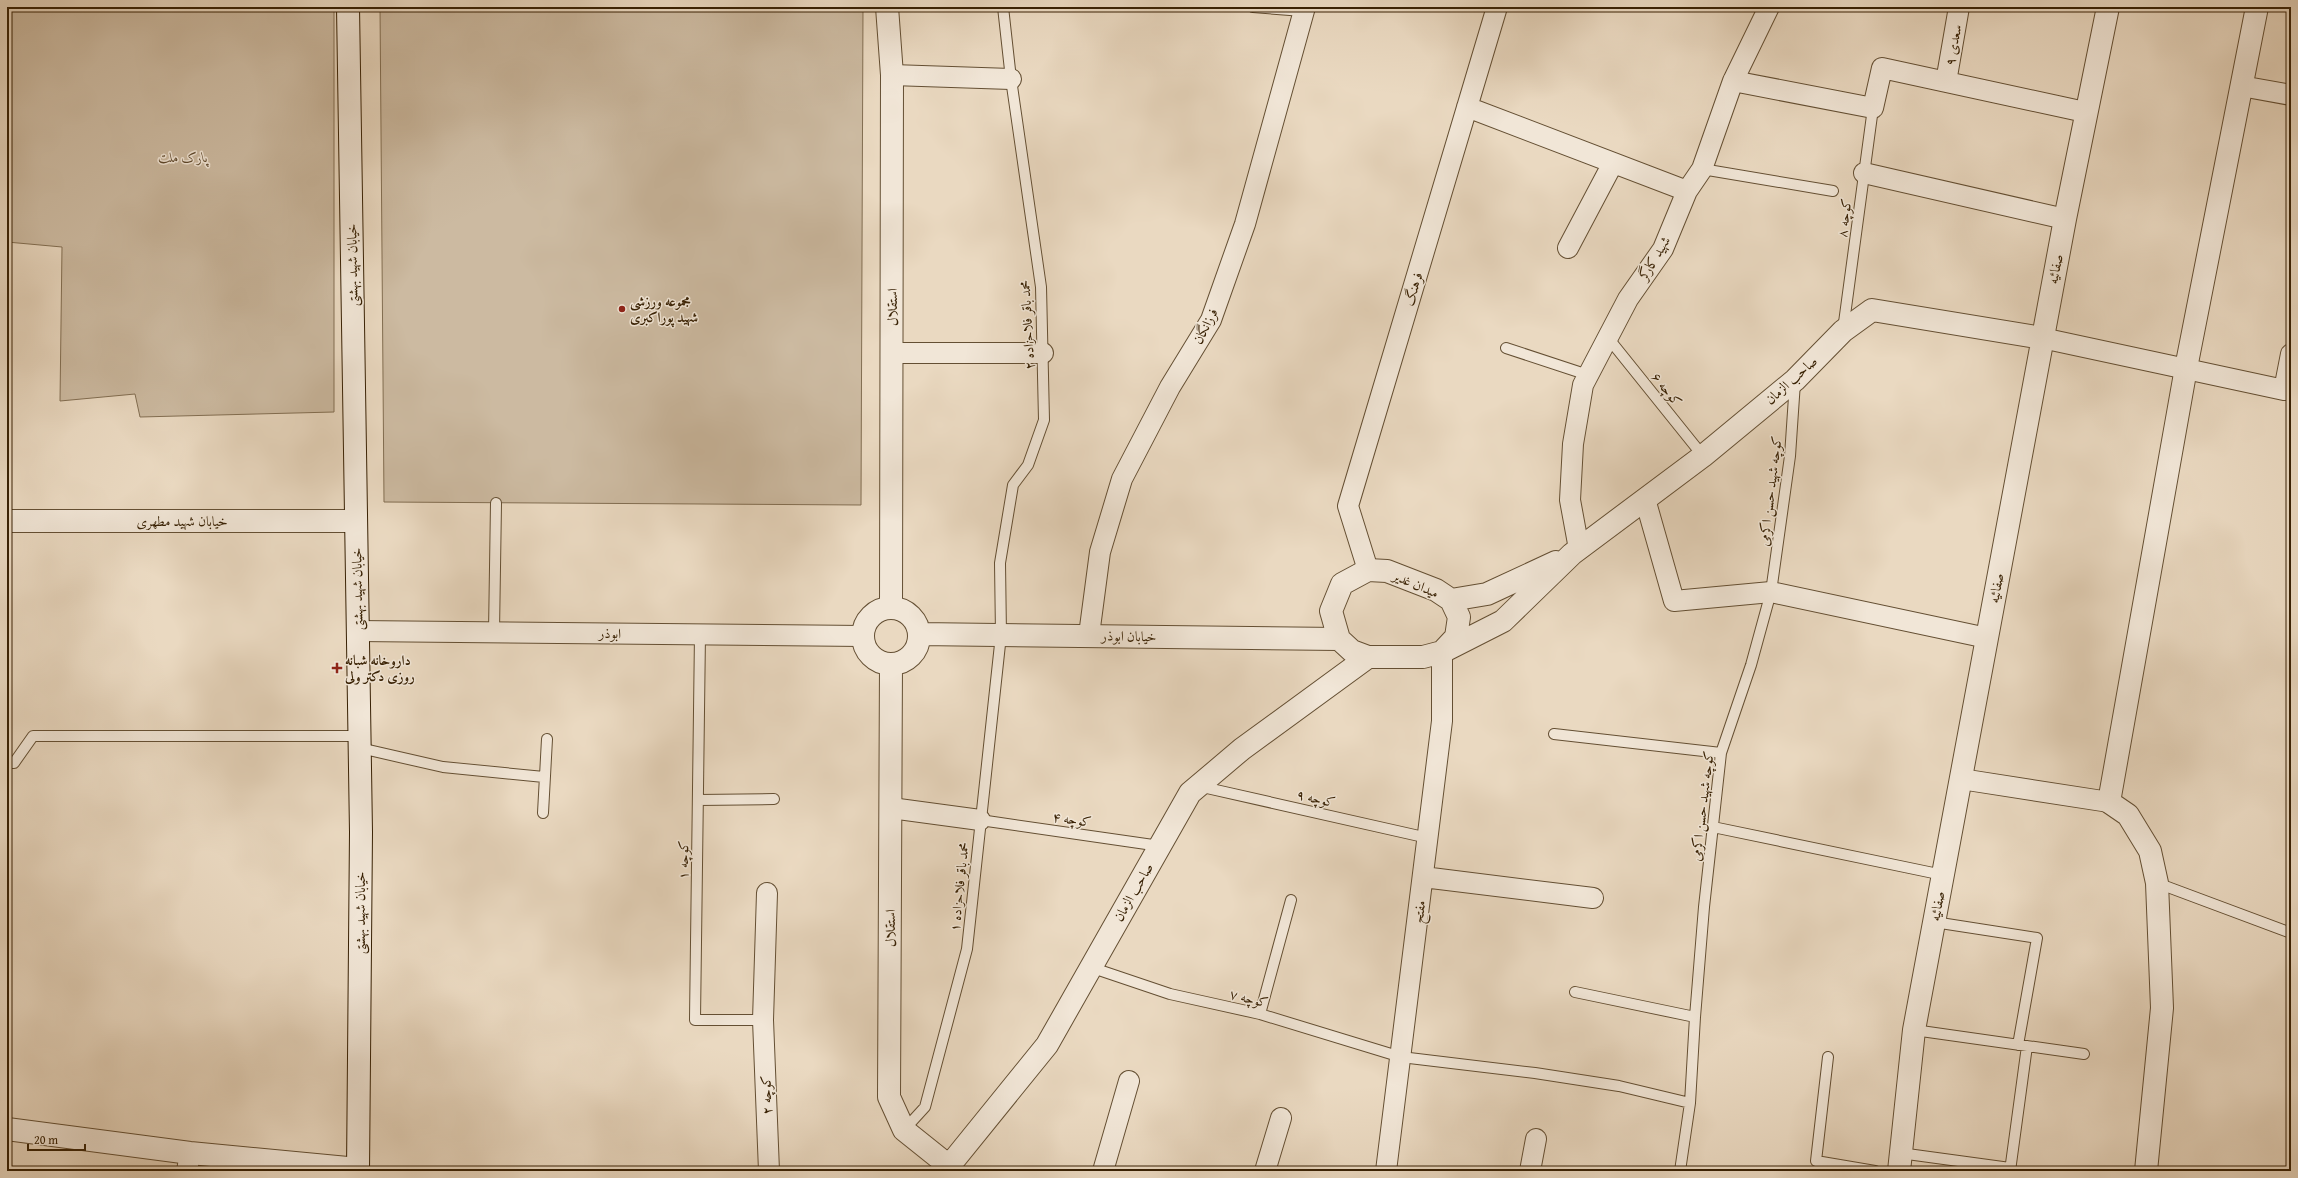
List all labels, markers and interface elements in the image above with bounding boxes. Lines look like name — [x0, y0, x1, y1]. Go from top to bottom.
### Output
street label: سعدی ۹ — [1940, 23, 1966, 67]
park label: پارک ملت — [158, 147, 209, 168]
street label: کوچه ۸ — [1832, 197, 1856, 239]
street label: خیابان شهید بهشتی — [341, 223, 363, 307]
street label: شهید کارگر — [1632, 232, 1675, 286]
street label: صفائیه — [2042, 252, 2068, 286]
street label: فرهنگ — [1398, 270, 1428, 308]
street label: محمد باقر فلاحزاده ۲ — [1015, 280, 1039, 370]
street label: استقلال — [882, 288, 902, 326]
place label: مجموعه ورزشی شهید پوراکبری — [630, 291, 698, 328]
marker: مجموعه ورزشی شهید پوراکبری — [617, 304, 627, 314]
street label: فرزانگان — [1187, 304, 1223, 348]
street label: صاحب الزمان — [1760, 351, 1822, 409]
street label: کوچه ۶ — [1647, 367, 1687, 411]
street label: کوچه شهید حسن اکرمی — [1753, 435, 1787, 547]
street label: خیابان شهید مطهری — [136, 511, 228, 531]
street label: خیابان شهید بهشتی — [346, 547, 368, 631]
street label: میدان غدیر — [1388, 565, 1442, 603]
street label: صفائیه — [1984, 571, 2008, 605]
street label: ابوذر — [597, 623, 621, 643]
street label: خیابان ابوذر — [1099, 625, 1157, 646]
place label: داروخانه شبانه روزی دکتر ولی — [344, 650, 415, 686]
marker: داروخانه شبانه روزی دکتر ولی — [332, 663, 342, 673]
street label: کوچه شهید حسن اکرمی — [1685, 750, 1719, 862]
street label: کوچه ۹ — [1295, 784, 1337, 812]
street label: کوچه ۴ — [1051, 806, 1093, 832]
street label: کوچه ۱ — [673, 840, 693, 880]
street label: محمد باقر فلاحزاده ۱ — [944, 841, 974, 933]
street label: صاحب الزمان — [1108, 859, 1158, 925]
street label: خیابان شهید بهشتی — [350, 872, 370, 954]
street label: صفائیه — [1925, 889, 1949, 923]
street label: مفتح — [1408, 899, 1433, 925]
street label: استقلال — [880, 909, 900, 947]
street label: کوچه ۷ — [1228, 984, 1270, 1012]
street label: کوچه ۲ — [755, 1075, 777, 1115]
scale bar — [28, 1126, 85, 1152]
text: 20 m — [34, 1131, 58, 1148]

